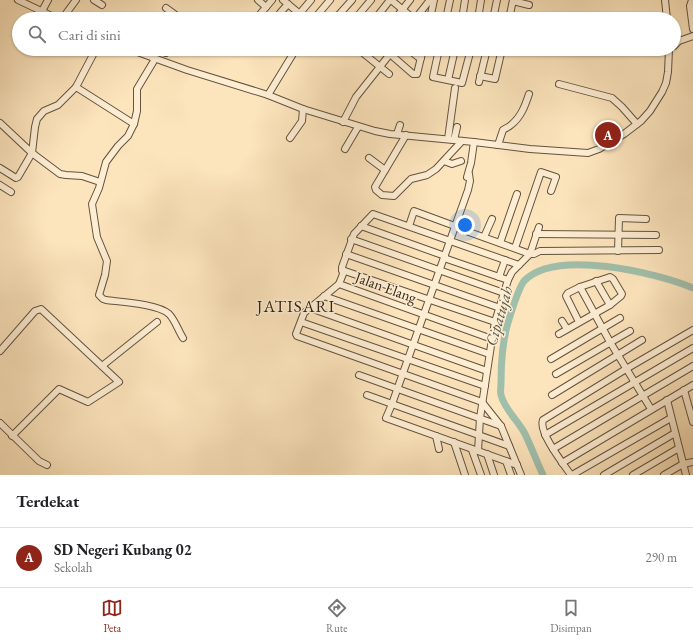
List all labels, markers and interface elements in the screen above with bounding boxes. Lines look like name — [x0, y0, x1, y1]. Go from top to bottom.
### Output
search box — [12, 12, 681, 56]
icon: search — [26, 23, 48, 45]
text: Cari di sini — [58, 25, 121, 44]
pin: A — [595, 120, 621, 150]
your location — [455, 215, 475, 235]
street label: Jalan Elang — [351, 266, 420, 307]
water label: Cipatujah — [480, 283, 518, 348]
district label: JATISARI — [255, 295, 335, 317]
text: Terdekat — [16, 490, 79, 512]
text: SD Negeri Kubang 02 — [54, 540, 192, 559]
text: A — [24, 549, 34, 566]
text: 290 m — [646, 549, 677, 566]
text: Sekolah — [54, 559, 92, 576]
tab: Peta — [101, 597, 123, 635]
tab: Rute — [326, 597, 348, 635]
tab: Disimpan — [550, 597, 592, 635]

